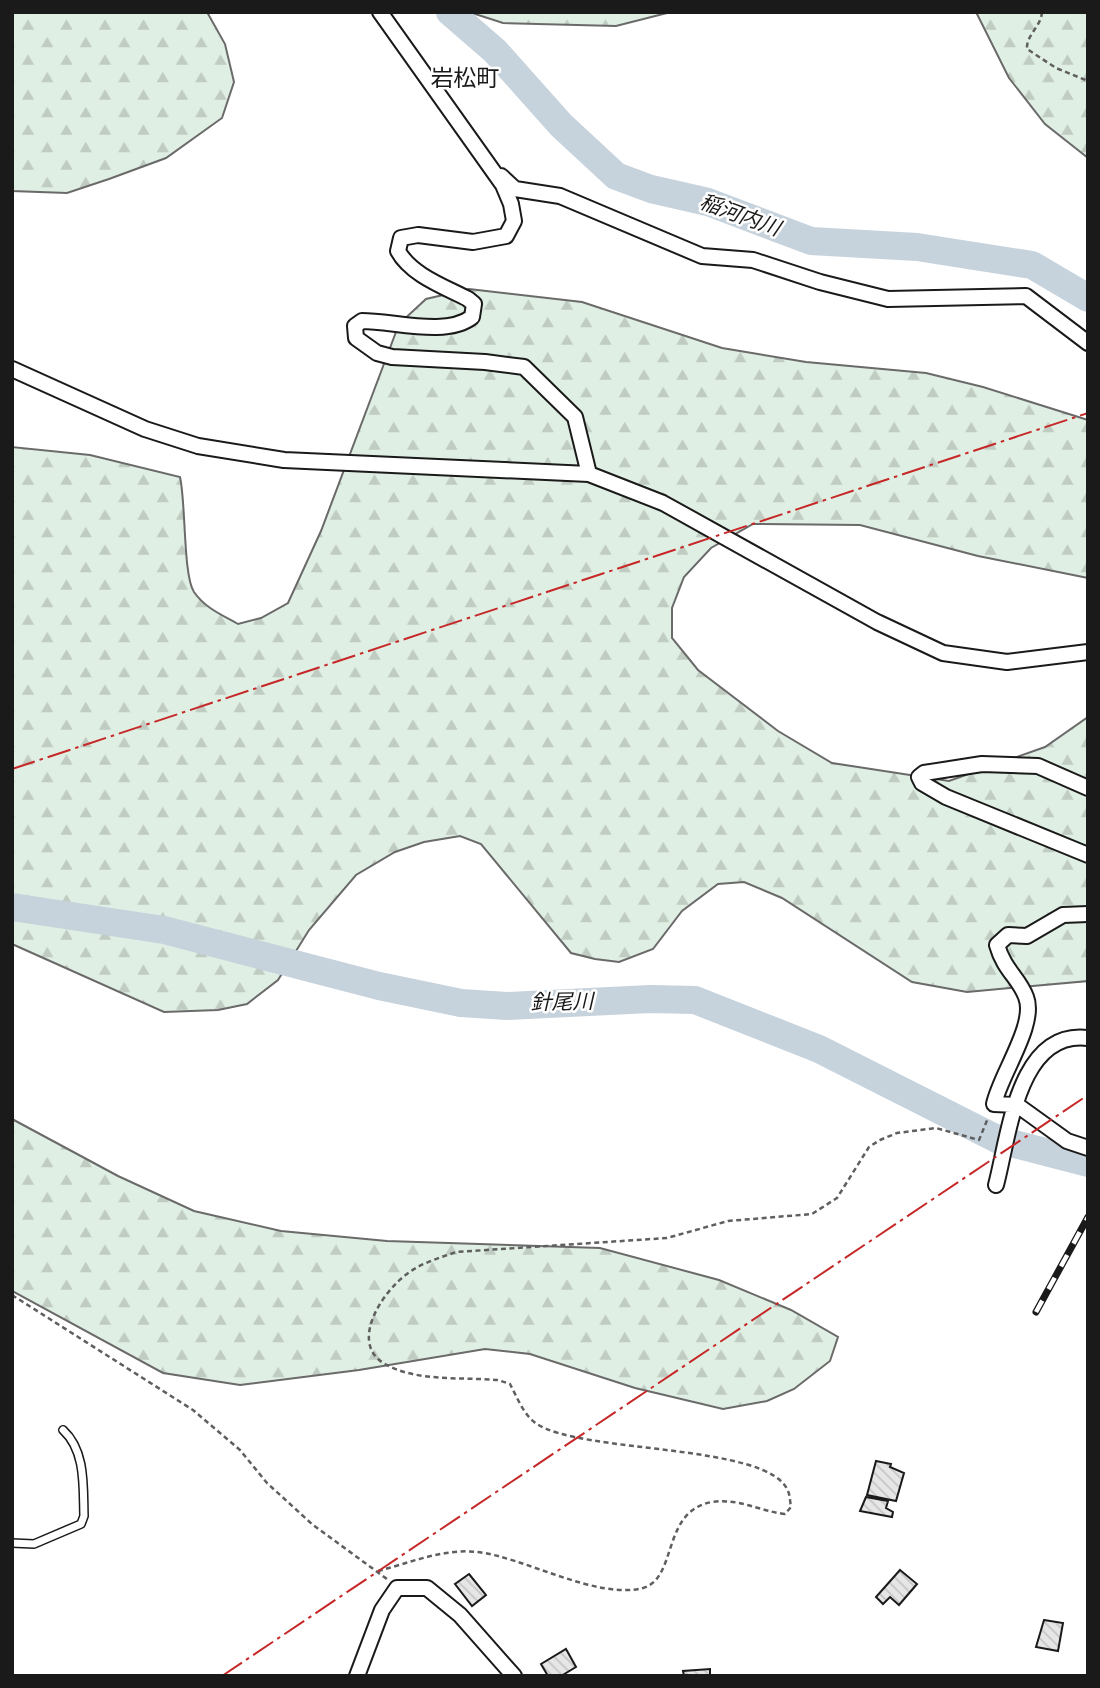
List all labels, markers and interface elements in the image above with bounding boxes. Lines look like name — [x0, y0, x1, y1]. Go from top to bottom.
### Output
district label: 岩松町 — [431, 64, 500, 91]
water label: 稲河内川 — [696, 188, 786, 241]
water label: 針尾川 — [530, 988, 596, 1015]

